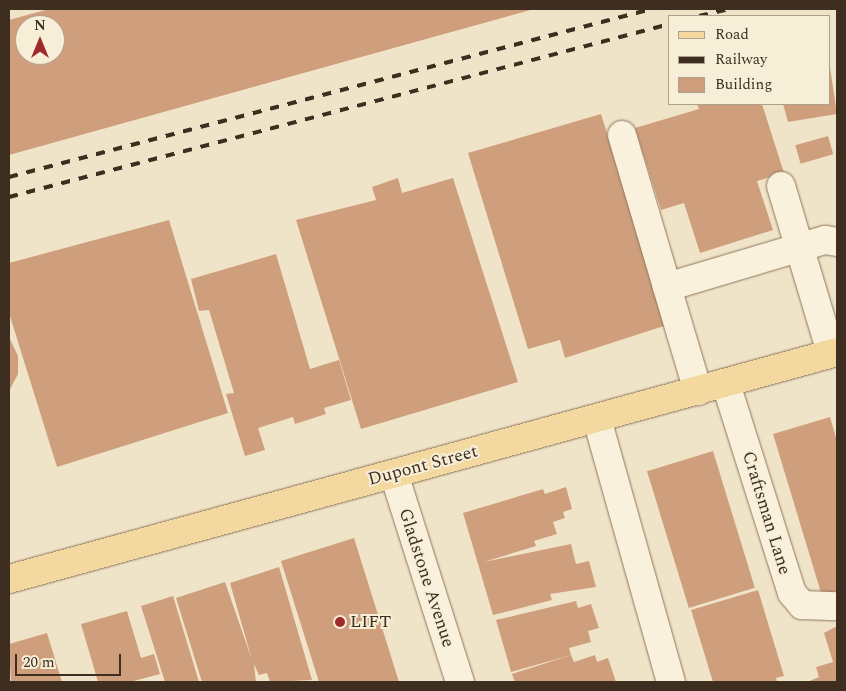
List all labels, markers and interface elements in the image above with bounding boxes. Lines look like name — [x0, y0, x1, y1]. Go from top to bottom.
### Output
north arrow — [15, 15, 65, 65]
text: N — [34, 15, 46, 36]
legend — [668, 15, 831, 105]
text: Road — [715, 23, 749, 46]
text: Railway — [715, 48, 767, 71]
text: Building — [715, 73, 772, 96]
street label: Dupont Street — [366, 441, 480, 491]
street label: Craftsman Lane — [737, 449, 795, 577]
street label: Gladstone Avenue — [393, 506, 459, 650]
place label: LIFT — [350, 611, 391, 633]
marker: LIFT — [334, 616, 346, 628]
scale bar — [18, 644, 124, 676]
text: 20 m — [23, 651, 55, 674]

